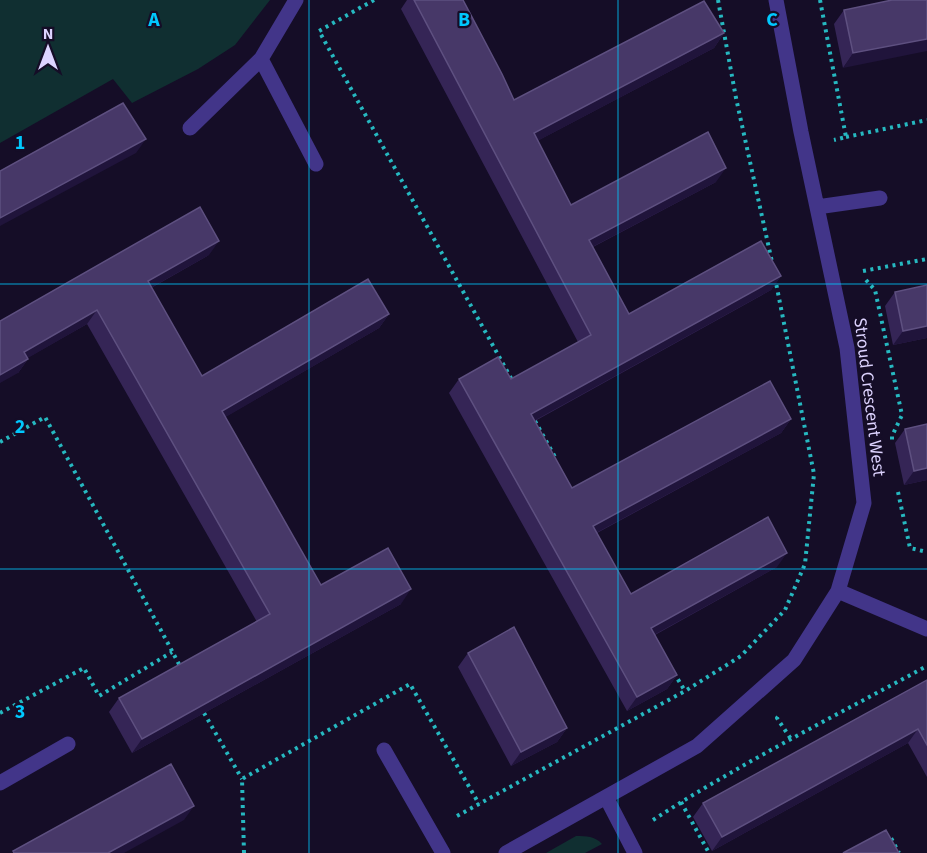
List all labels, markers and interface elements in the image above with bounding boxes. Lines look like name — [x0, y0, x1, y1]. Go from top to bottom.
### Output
text: A — [147, 6, 160, 34]
text: B — [458, 6, 470, 34]
text: C — [766, 6, 778, 34]
north arrow — [18, 18, 78, 78]
text: N — [43, 23, 53, 45]
text: 1 — [15, 129, 25, 157]
street label: Stroud Crescent West — [847, 316, 892, 478]
text: 2 — [15, 413, 25, 441]
text: 3 — [15, 698, 25, 726]

